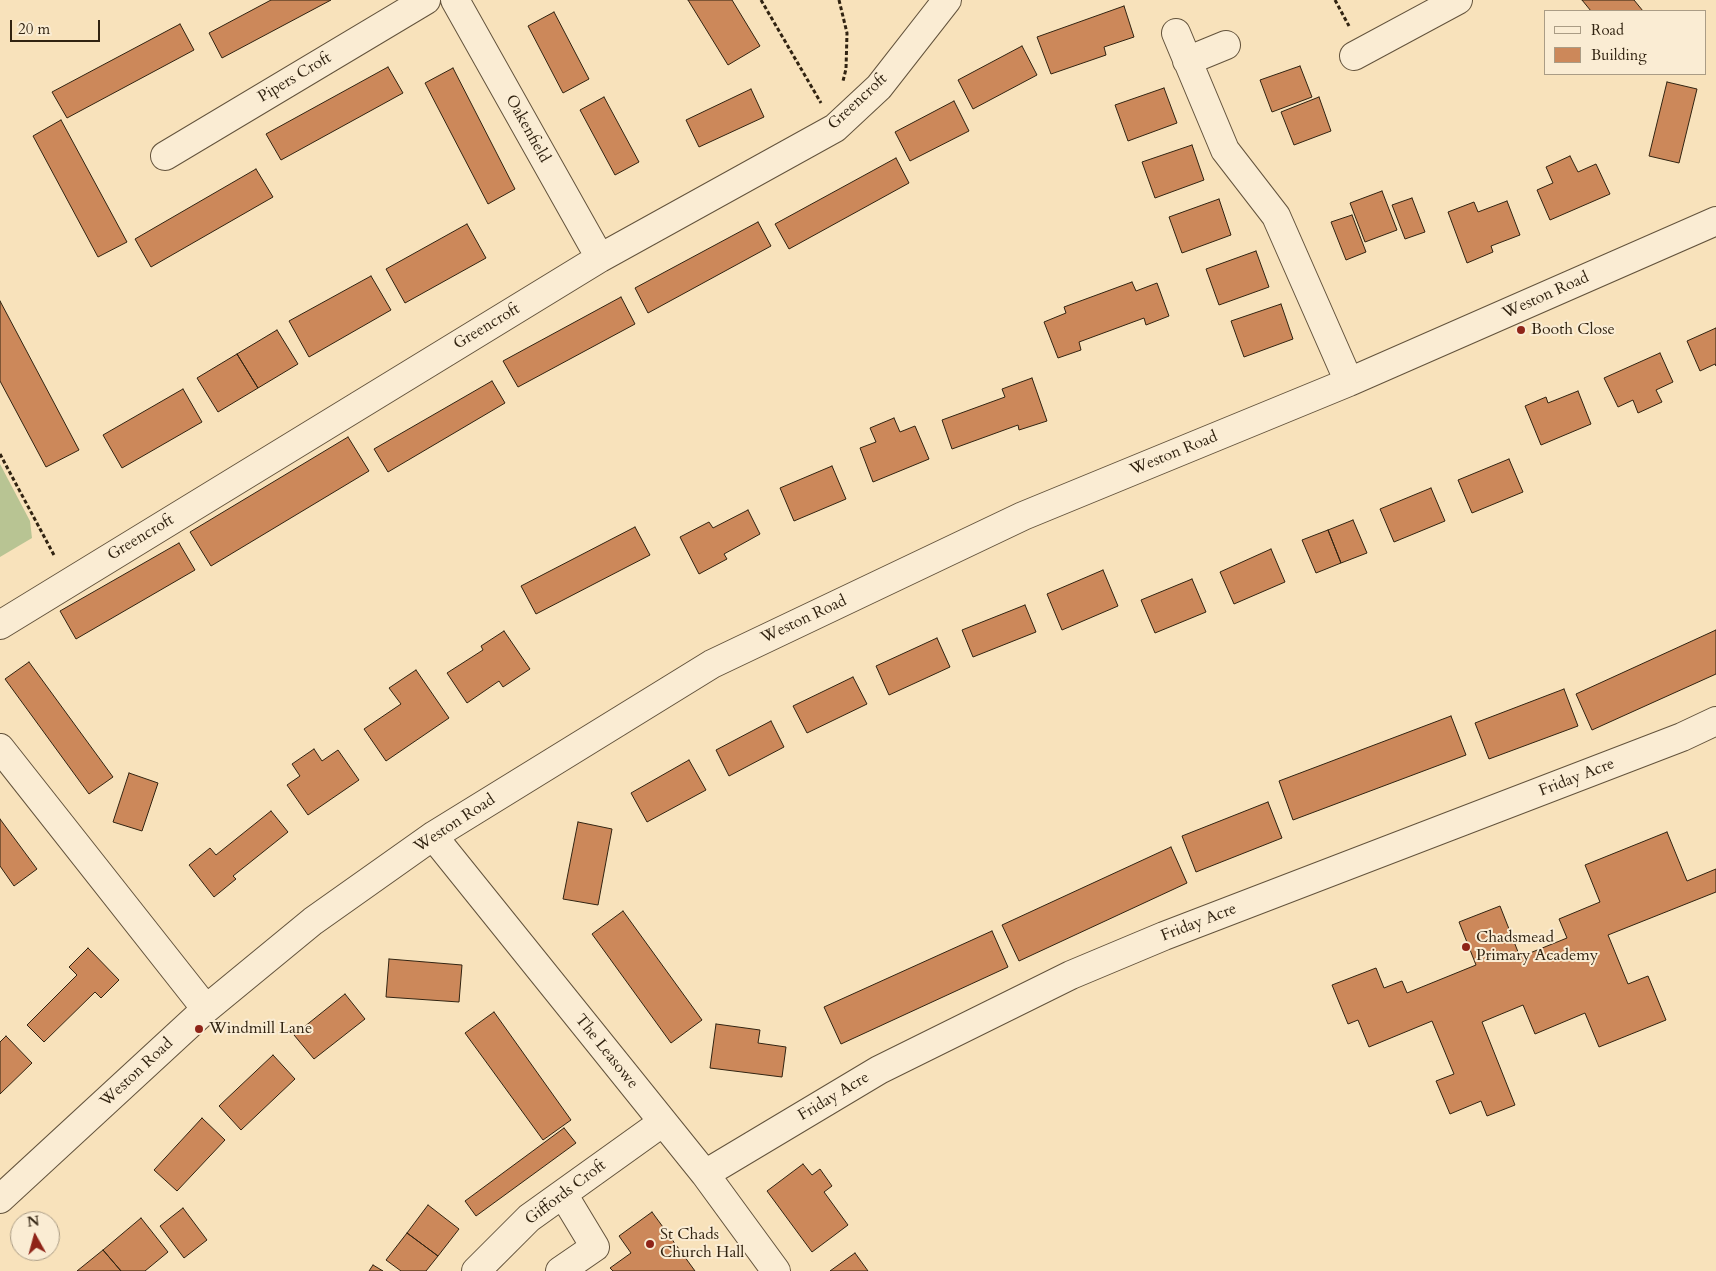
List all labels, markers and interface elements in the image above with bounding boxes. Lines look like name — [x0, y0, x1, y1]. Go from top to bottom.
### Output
scale bar — [12, 10, 102, 42]
legend — [1544, 10, 1706, 75]
text: 20 m — [18, 19, 50, 39]
text: Road — [1591, 20, 1624, 40]
text: Building — [1591, 45, 1647, 65]
street label: Pipers Croft — [255, 49, 335, 107]
street label: Greencroft — [824, 70, 892, 134]
street label: Oakenfield — [501, 92, 553, 166]
street label: Weston Road — [1500, 268, 1592, 324]
street label: Greencroft — [450, 300, 524, 354]
place label: Booth Close — [1531, 320, 1615, 340]
marker: Booth Close — [1515, 324, 1527, 336]
street label: Weston Road — [1127, 428, 1221, 480]
street label: Greencroft — [104, 511, 178, 565]
street label: Weston Road — [758, 592, 850, 648]
street label: Friday Acre — [1536, 755, 1618, 801]
street label: Weston Road — [411, 791, 499, 857]
street label: Friday Acre — [1158, 900, 1240, 946]
place label: Chadsmead Primary Academy — [1476, 928, 1598, 966]
marker: Chadsmead Primary Academy — [1460, 941, 1472, 953]
street label: The Leasowe — [570, 1011, 642, 1093]
place label: Windmill Lane — [209, 1019, 312, 1039]
marker: Windmill Lane — [193, 1023, 205, 1035]
street label: Weston Road — [97, 1034, 177, 1112]
street label: Friday Acre — [795, 1068, 873, 1126]
street label: Giffords Croft — [522, 1156, 610, 1230]
north arrow — [10, 1211, 60, 1261]
text: N — [26, 1211, 40, 1232]
place label: St Chads Church Hall — [660, 1225, 744, 1263]
marker: St Chads Church Hall — [644, 1238, 656, 1250]

